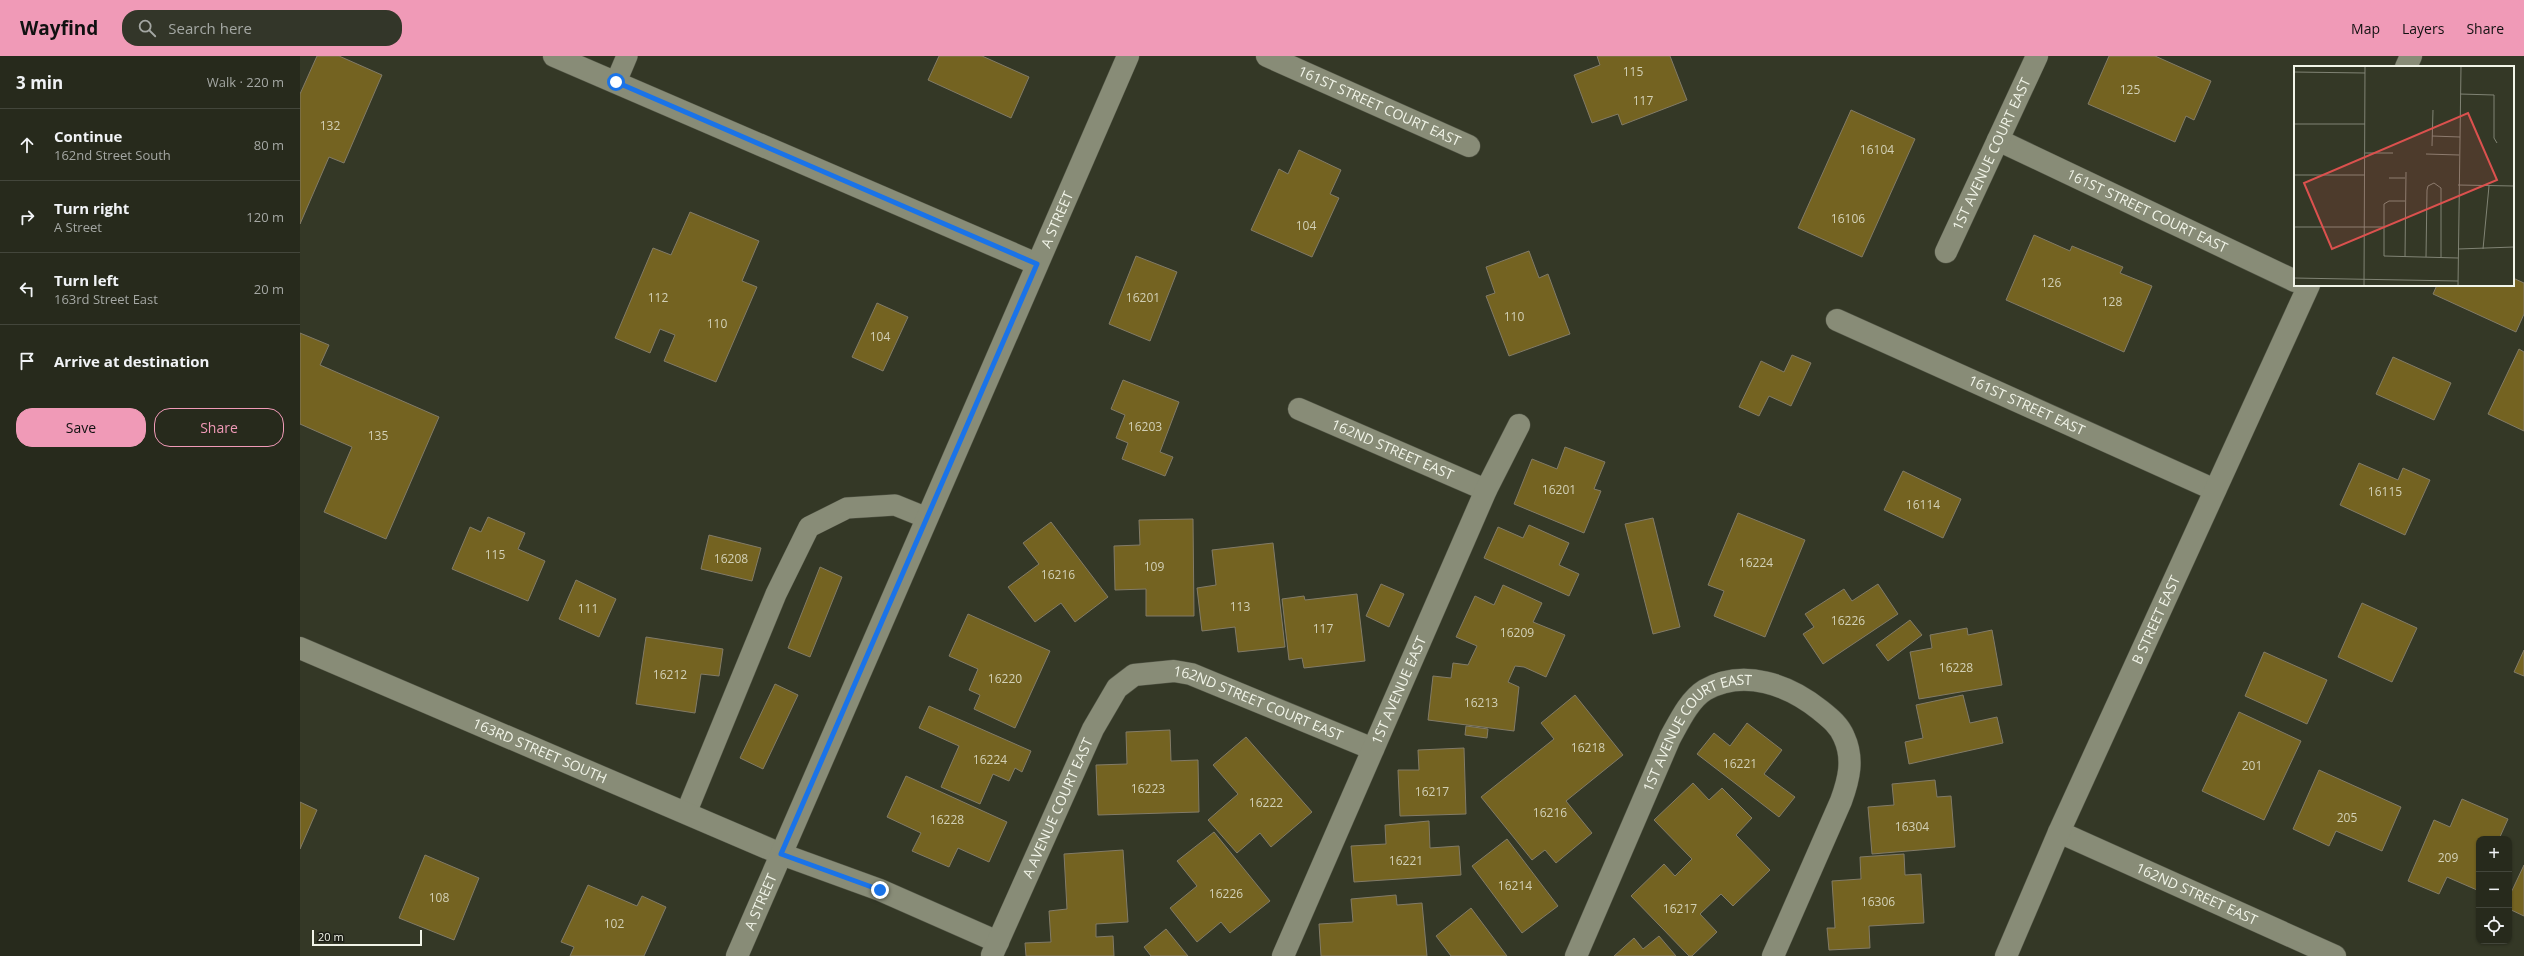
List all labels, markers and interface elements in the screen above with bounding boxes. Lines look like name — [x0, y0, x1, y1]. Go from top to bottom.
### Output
search box — [122, 10, 402, 46]
text: Wayfind — [20, 15, 98, 41]
icon: search — [136, 17, 158, 39]
text: Search here — [168, 18, 252, 38]
text: Map — [2351, 19, 2380, 38]
text: Layers — [2402, 19, 2444, 38]
text: Share — [2466, 19, 2504, 38]
street label: 161ST STREET COURT EAST — [1295, 61, 1464, 150]
house number: 115 — [1623, 63, 1643, 80]
inset map — [2294, 66, 2514, 286]
text: 3 min — [16, 71, 63, 94]
text: Walk · 220 m — [207, 73, 284, 91]
route start — [607, 73, 625, 91]
street label: 1ST AVENUE COURT EAST — [1947, 74, 2035, 233]
house number: 125 — [2120, 81, 2140, 98]
house number: 117 — [1633, 92, 1653, 109]
house number: 132 — [320, 117, 340, 134]
text: Continue — [54, 126, 122, 146]
icon: ahead — [16, 134, 38, 156]
text: 80 m — [254, 136, 284, 154]
house number: 16104 — [1860, 141, 1894, 158]
text: 162nd Street South — [54, 146, 171, 164]
street label: 161ST STREET COURT EAST — [2064, 164, 2231, 257]
street label: A STREET — [1036, 188, 1077, 251]
text: Turn right — [54, 198, 129, 218]
icon: right — [16, 206, 38, 228]
text: 120 m — [246, 208, 284, 226]
house number: 16106 — [1831, 210, 1865, 227]
house number: 104 — [1296, 217, 1316, 234]
text: A Street — [54, 218, 102, 236]
text: Turn left — [54, 270, 119, 290]
house number: 126 — [2041, 274, 2061, 291]
icon: left — [16, 278, 38, 300]
text: 20 m — [254, 280, 284, 298]
house number: 112 — [648, 289, 668, 306]
house number: 16201 — [1126, 289, 1160, 306]
text: 163rd Street East — [54, 290, 158, 308]
house number: 128 — [2102, 293, 2122, 310]
house number: 110 — [1504, 308, 1524, 325]
house number: 110 — [707, 315, 727, 332]
house number: 104 — [870, 328, 890, 345]
icon: arrive — [16, 350, 38, 372]
text: Arrive at destination — [54, 351, 209, 371]
street label: 161ST STREET EAST — [1966, 370, 2089, 440]
button: Save — [16, 408, 146, 447]
button: Share — [154, 408, 284, 447]
street label: 162ND STREET EAST — [1329, 414, 1457, 484]
house number: 16203 — [1128, 418, 1162, 435]
house number: 135 — [368, 427, 388, 444]
house number: 16201 — [1542, 481, 1576, 498]
house number: 16115 — [2368, 483, 2402, 500]
house number: 16114 — [1906, 496, 1940, 513]
house number: 115 — [485, 546, 505, 563]
house number: 16208 — [714, 550, 748, 567]
house number: 16224 — [1739, 554, 1773, 571]
house number: 109 — [1144, 558, 1164, 575]
house number: 16216 — [1041, 566, 1075, 583]
street label: B STREET EAST — [2127, 572, 2184, 667]
house number: 113 — [1230, 598, 1250, 615]
house number: 111 — [578, 600, 598, 617]
house number: 16226 — [1831, 612, 1865, 629]
house number: 117 — [1313, 620, 1333, 637]
house number: 16209 — [1500, 624, 1534, 641]
street label: 1ST AVENUE EAST — [1366, 633, 1430, 747]
house number: 16228 — [1939, 659, 1973, 676]
street label: 162ND STREET COURT EAST — [1172, 661, 1346, 745]
house number: 16212 — [653, 666, 687, 683]
house number: 16220 — [988, 670, 1022, 687]
street label: 1ST AVENUE COURT EAST — [1638, 670, 1753, 794]
house number: 16213 — [1464, 694, 1498, 711]
street label: 163RD STREET SOUTH — [470, 713, 610, 787]
street label: A AVENUE COURT EAST — [1018, 734, 1097, 881]
house number: 16218 — [1571, 739, 1605, 756]
house number: 16224 — [973, 751, 1007, 768]
house number: 16221 — [1723, 755, 1757, 772]
house number: 201 — [2242, 757, 2262, 774]
house number: 16223 — [1131, 780, 1165, 797]
house number: 16217 — [1415, 783, 1449, 800]
house number: 16222 — [1249, 794, 1283, 811]
house number: 16216 — [1533, 804, 1567, 821]
house number: 205 — [2337, 809, 2357, 826]
house number: 16228 — [930, 811, 964, 828]
house number: 16304 — [1895, 818, 1929, 835]
map controls — [2476, 836, 2512, 944]
button: + — [2476, 836, 2512, 872]
house number: 209 — [2438, 849, 2458, 866]
house number: 16221 — [1389, 852, 1423, 869]
street label: 162ND STREET EAST — [2133, 858, 2261, 929]
street label: A STREET — [739, 870, 781, 933]
button: − — [2476, 872, 2512, 908]
house number: 16214 — [1498, 877, 1532, 894]
route end — [871, 881, 889, 899]
house number: 16226 — [1209, 885, 1243, 902]
house number: 108 — [429, 889, 449, 906]
house number: 16306 — [1861, 893, 1895, 910]
house number: 16217 — [1663, 900, 1697, 917]
button: locate — [2476, 908, 2512, 944]
house number: 102 — [604, 915, 624, 932]
scale bar — [312, 928, 422, 947]
text: 20 m — [318, 929, 344, 944]

